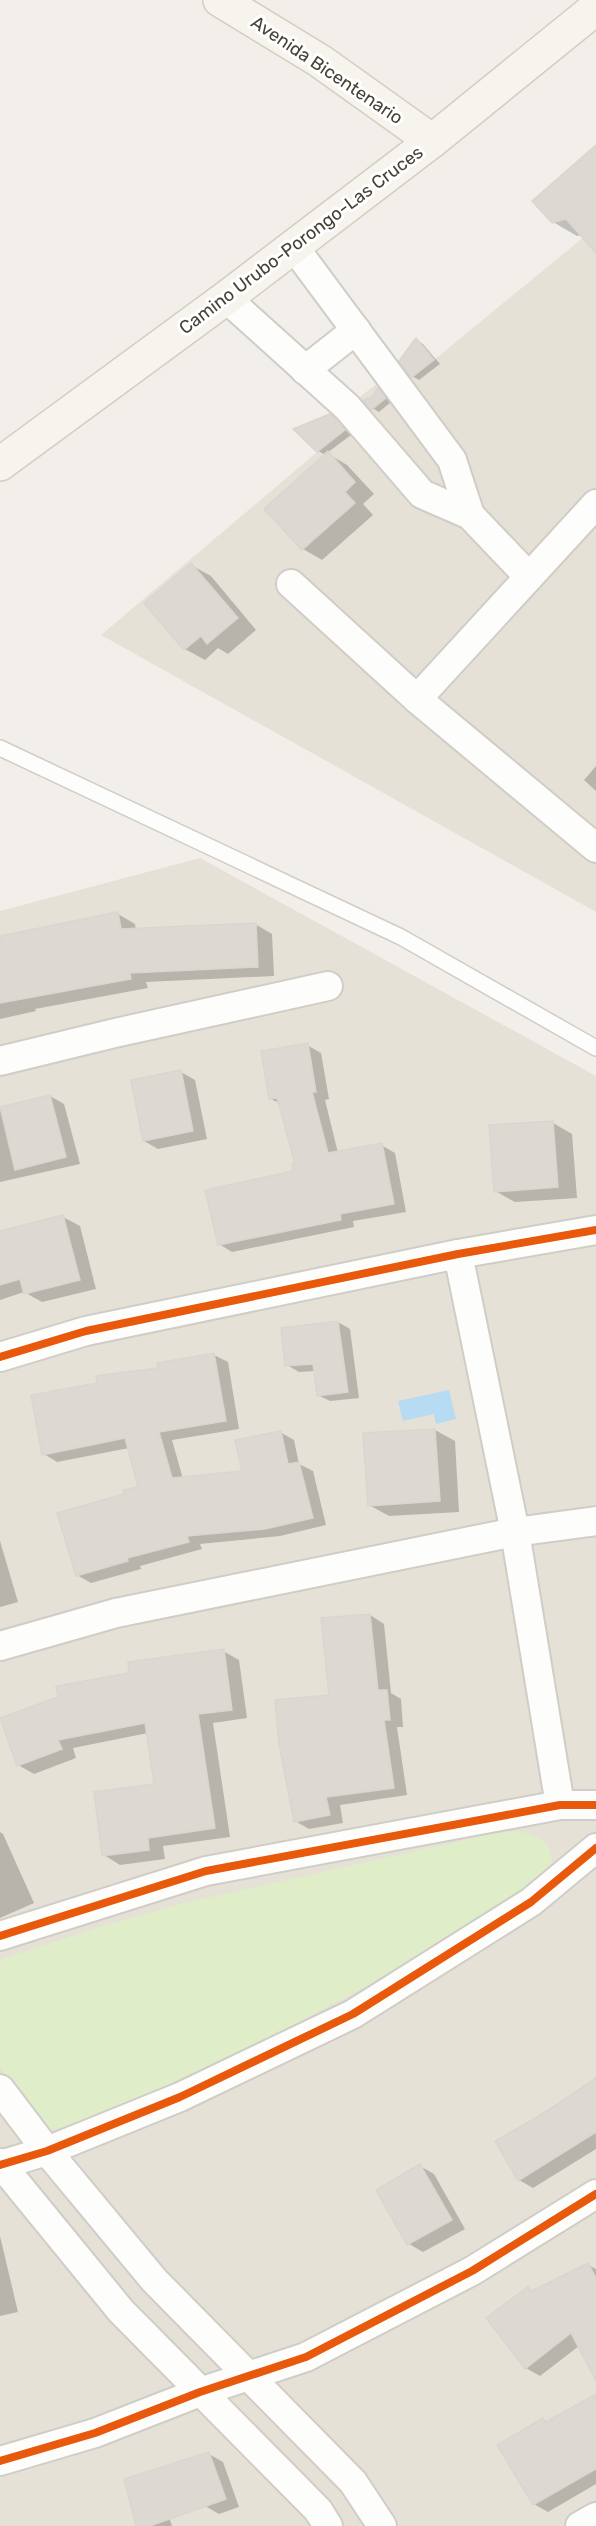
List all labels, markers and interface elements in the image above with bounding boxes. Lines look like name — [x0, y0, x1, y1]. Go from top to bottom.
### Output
street label: Avenida Bicentenario — [247, 11, 407, 129]
street label: Camino Urubo-Porongo-Las Cruces — [175, 141, 427, 339]

